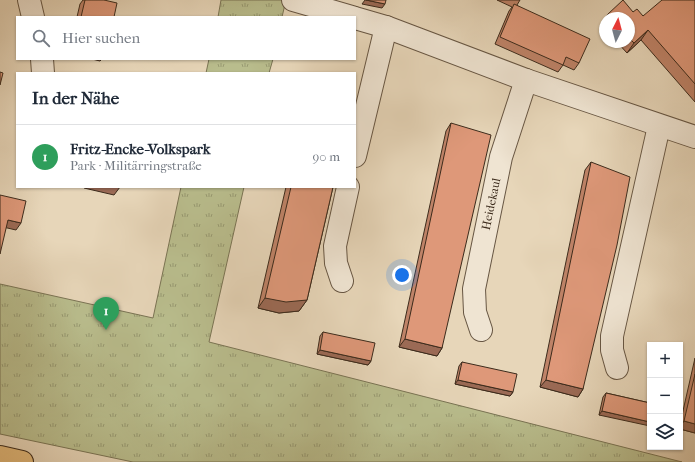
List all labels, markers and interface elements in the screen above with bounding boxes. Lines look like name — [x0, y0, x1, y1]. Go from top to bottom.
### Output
north arrow — [599, 12, 635, 48]
search box — [16, 16, 356, 60]
icon: search — [30, 27, 52, 49]
text: Hier suchen — [62, 29, 140, 47]
text: In der Nähe — [32, 88, 119, 108]
text: Fritz-Encke-Volkspark — [70, 140, 211, 158]
text: 1 — [43, 149, 47, 164]
text: 90 m — [312, 149, 340, 164]
text: Park · Militärringstraße — [70, 158, 202, 173]
street label: Heidekaul — [479, 176, 503, 231]
your location — [392, 265, 412, 285]
pin: 1 — [93, 297, 119, 330]
map controls — [647, 342, 683, 450]
button: + — [647, 342, 683, 378]
button: − — [647, 378, 683, 414]
button: layers — [647, 414, 683, 450]

